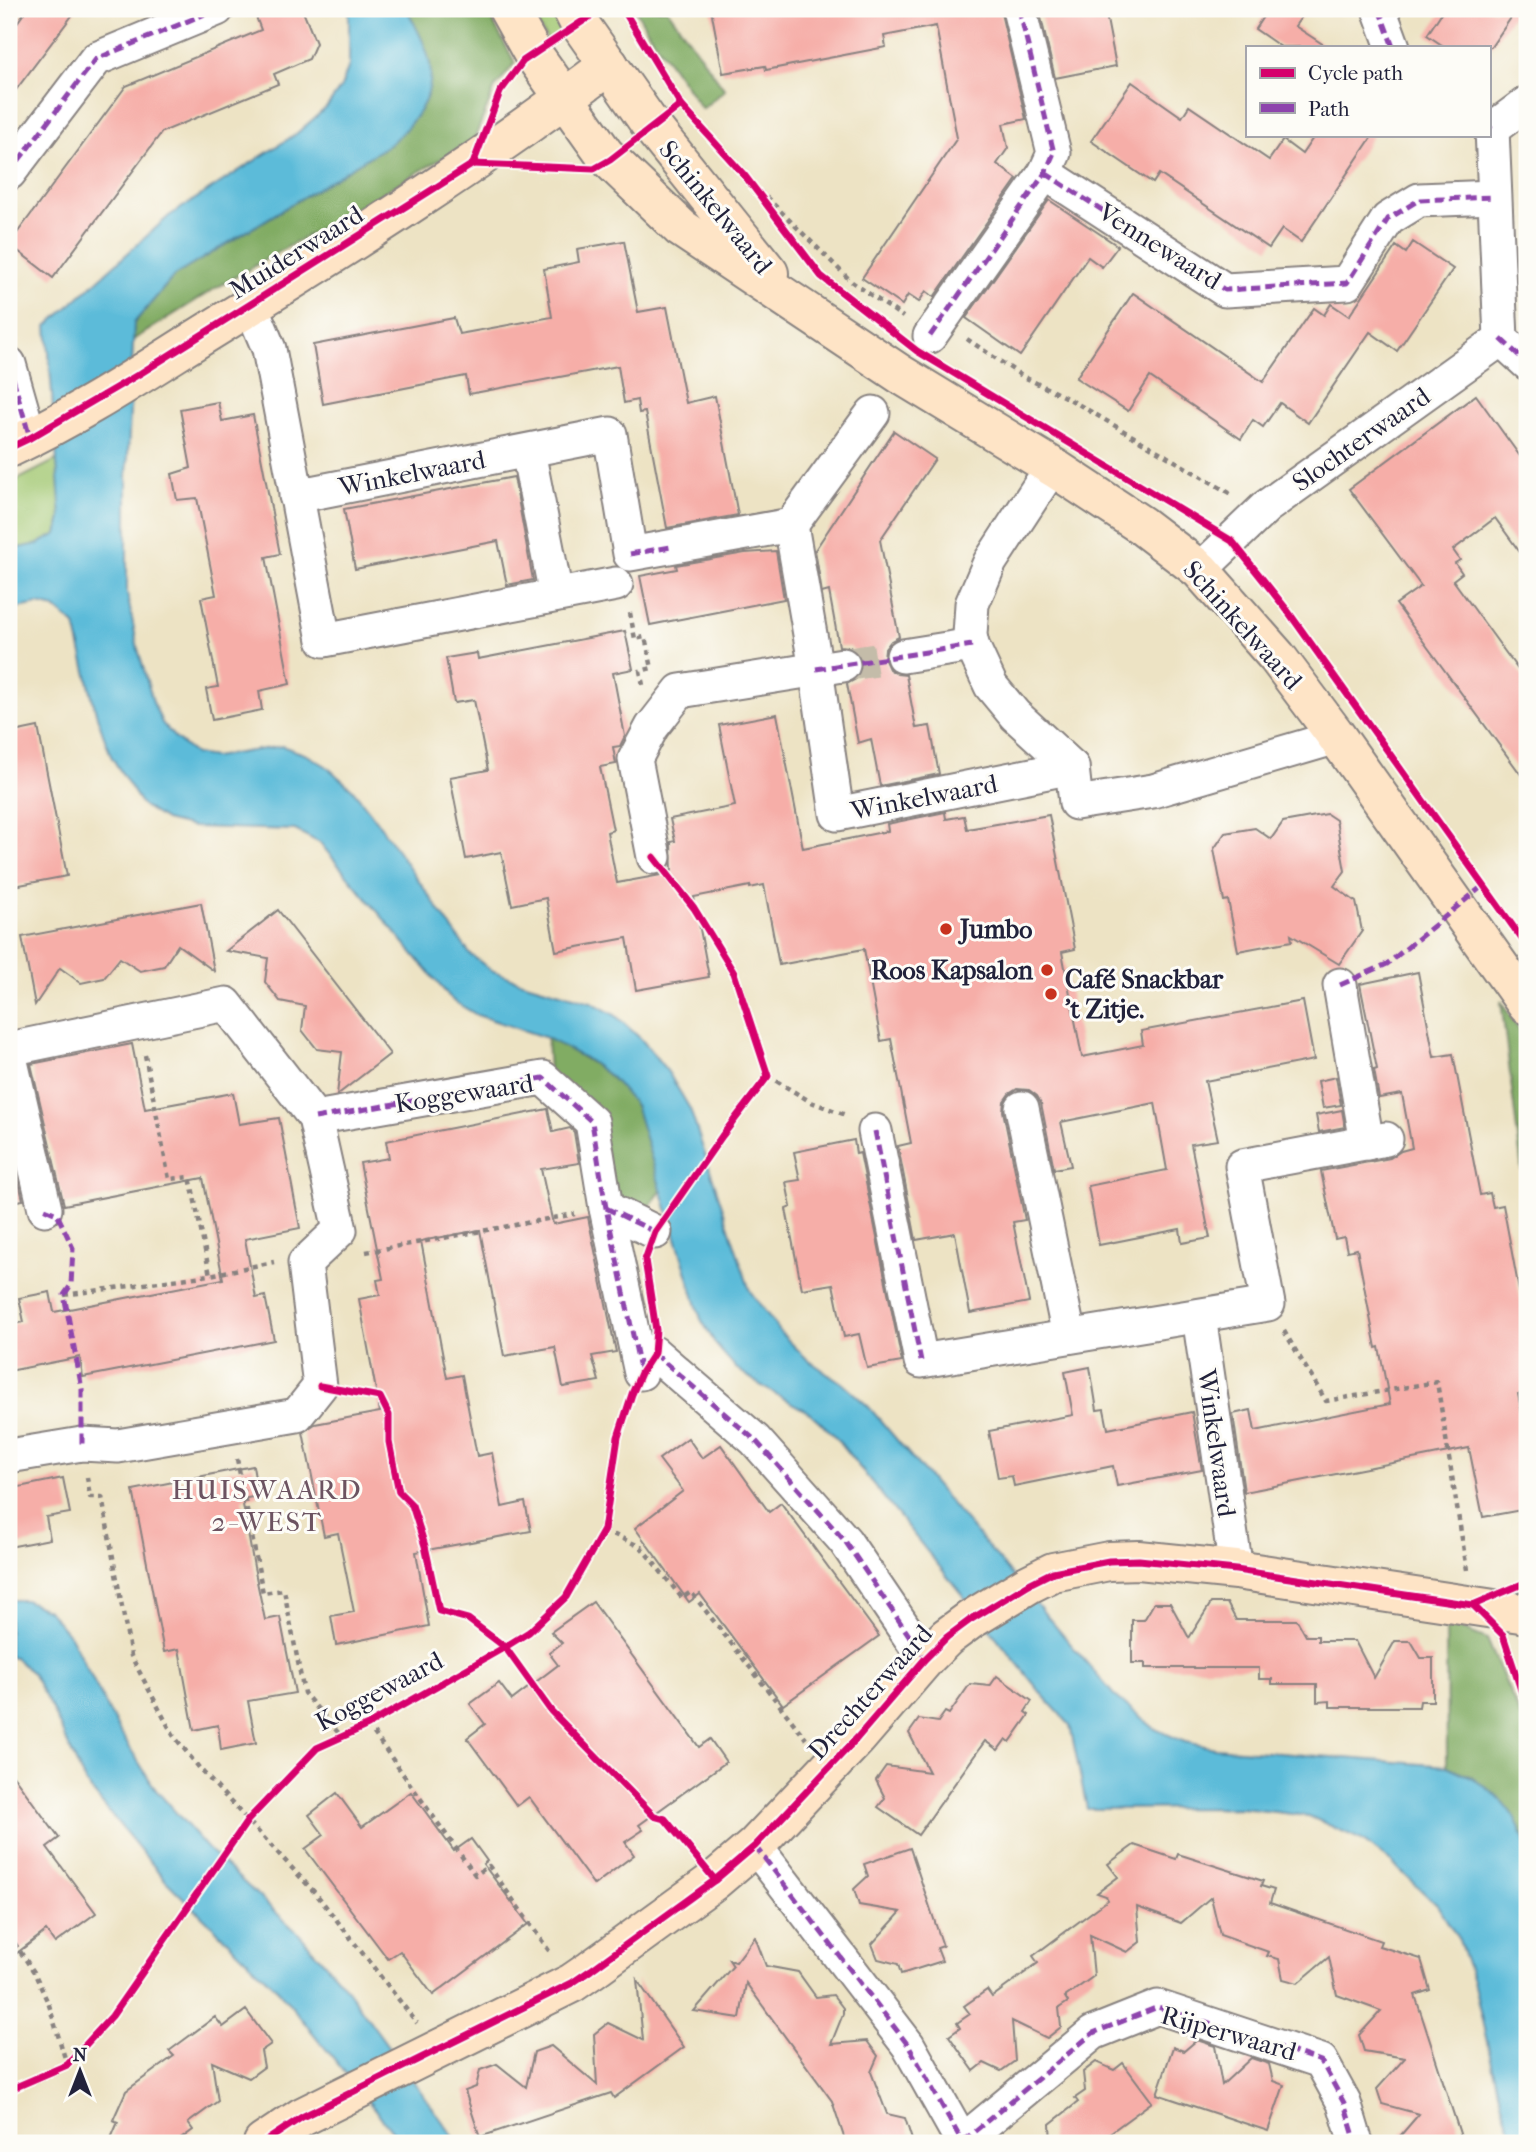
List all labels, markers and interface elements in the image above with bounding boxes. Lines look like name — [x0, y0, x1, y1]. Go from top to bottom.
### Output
legend — [1246, 46, 1490, 136]
text: Cycle path — [1308, 61, 1403, 85]
text: Path — [1308, 97, 1350, 121]
street label: Schinkelwaard — [652, 134, 779, 281]
street label: Vennewaard — [1092, 196, 1228, 297]
street label: Muiderwaard — [224, 199, 370, 306]
street label: Slochterwaard — [1287, 380, 1437, 498]
street label: Winkelwaard — [335, 444, 489, 503]
street label: Schinkelwaard — [1177, 554, 1309, 697]
street label: Winkelwaard — [847, 768, 1001, 827]
place label: Jumbo — [957, 914, 1032, 945]
marker: Jumbo — [938, 921, 954, 937]
place label: Roos Kapsalon — [871, 955, 1034, 986]
marker: Roos Kapsalon — [1039, 962, 1055, 978]
place label: Café Snackbar 't Zitje. — [1065, 964, 1224, 1025]
marker: Café Snackbar 't Zitje. — [1043, 986, 1059, 1002]
street label: Koggewaard — [392, 1067, 536, 1120]
street label: Winkelwaard — [1191, 1366, 1242, 1520]
district label: HUISWAARD 2-WEST — [171, 1473, 363, 1538]
street label: Drechterwaard — [802, 1618, 940, 1766]
street label: Koggewaard — [310, 1644, 449, 1738]
street label: Rijperwaard — [1158, 1999, 1301, 2068]
north arrow — [46, 2036, 116, 2106]
text: N — [73, 2044, 88, 2066]

